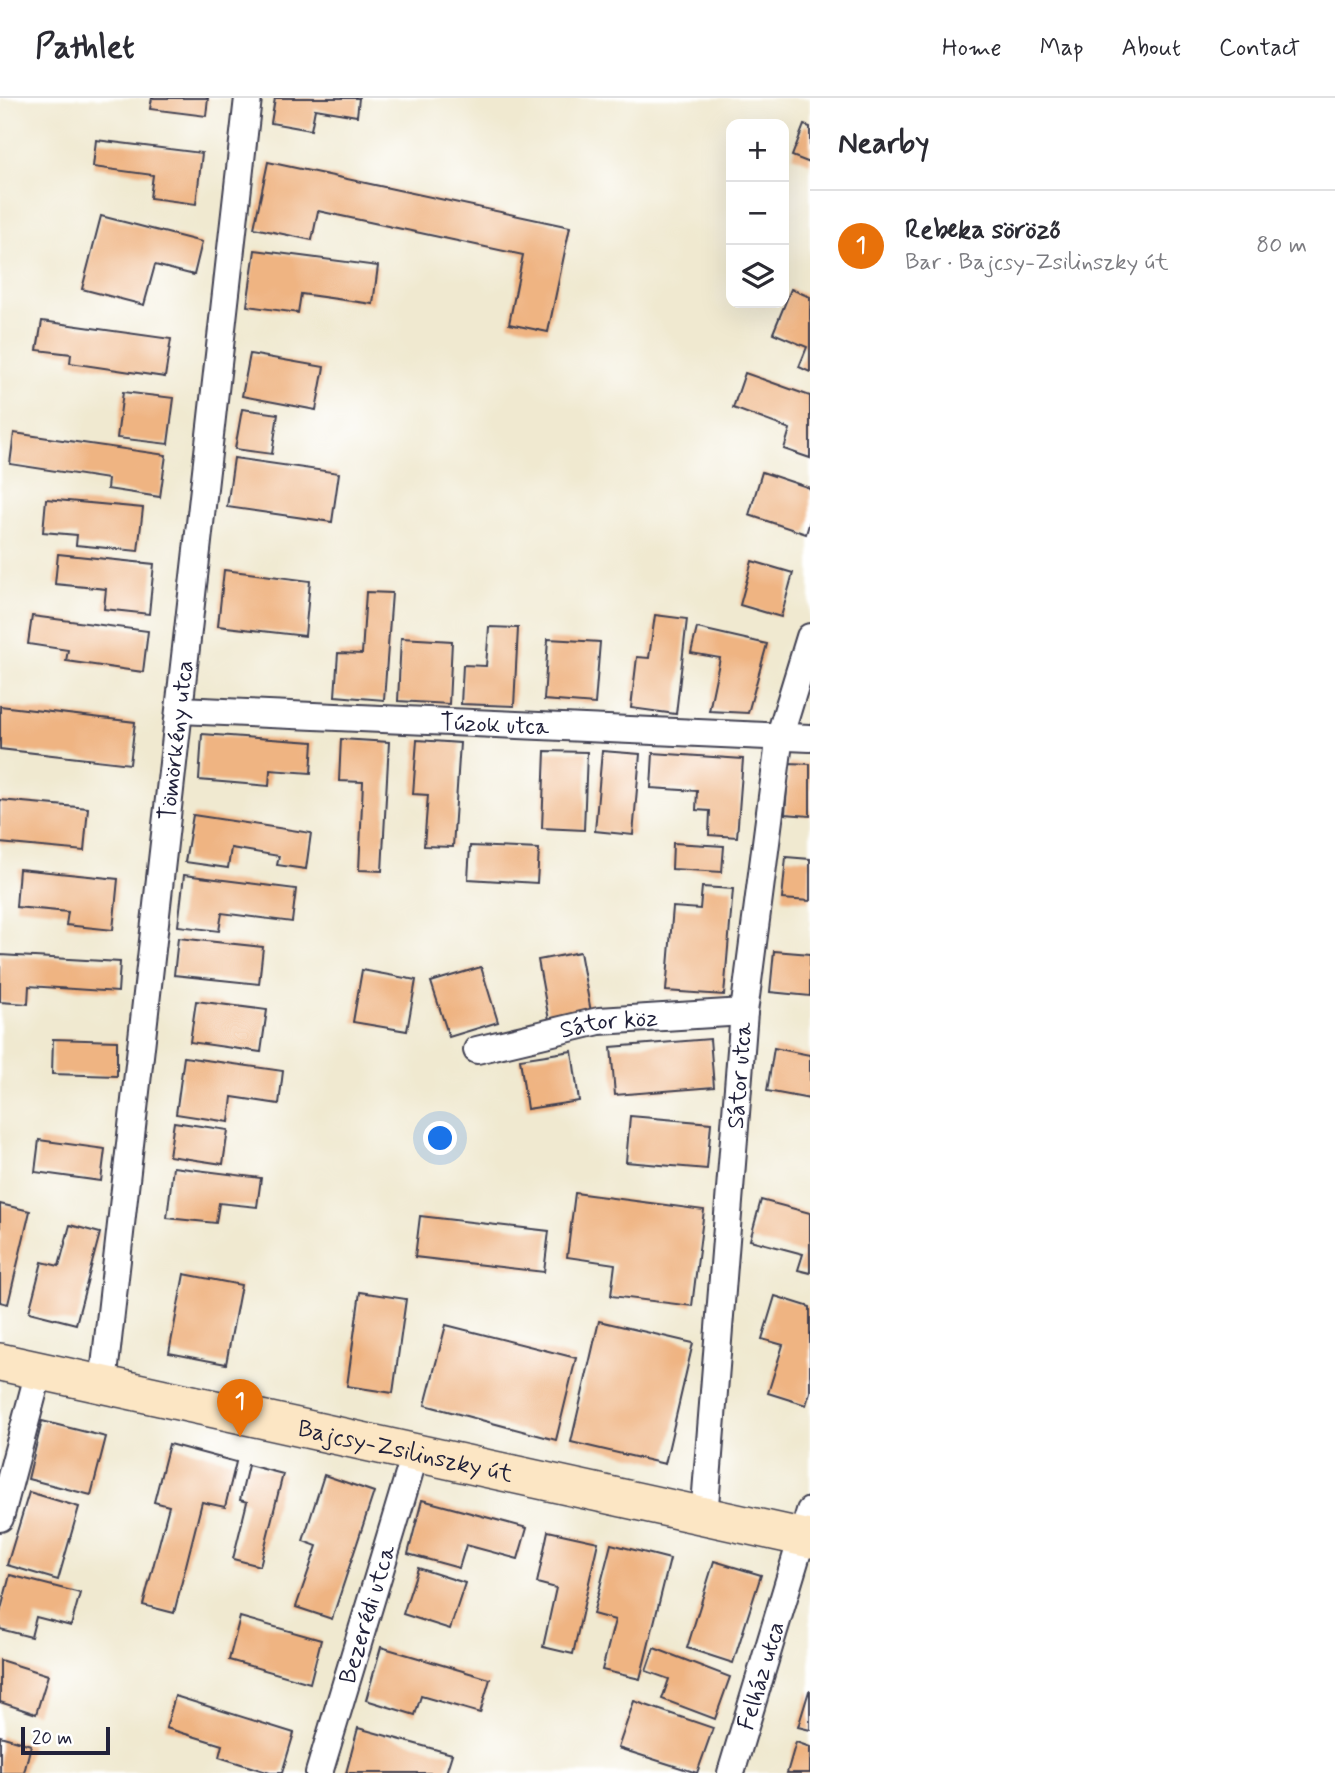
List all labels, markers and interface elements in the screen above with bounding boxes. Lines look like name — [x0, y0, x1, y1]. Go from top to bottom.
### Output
text: Pathlet — [35, 26, 135, 70]
text: Home — [942, 33, 1002, 64]
text: Map — [1040, 33, 1084, 64]
text: About — [1122, 33, 1181, 64]
text: Contact — [1219, 33, 1300, 64]
map controls — [726, 119, 789, 308]
button: + — [726, 119, 789, 182]
text: Nearby — [838, 124, 929, 163]
button: − — [726, 182, 789, 245]
text: Rebeka söröző — [905, 214, 1061, 248]
text: 1 — [856, 231, 866, 261]
text: 80 m — [1256, 231, 1307, 261]
button: layers — [726, 245, 789, 308]
text: Bar · Bajcsy-Zsilinszky út — [905, 248, 1168, 278]
street label: Tömörkény utca — [153, 659, 202, 822]
street label: Túzok utca — [439, 708, 550, 743]
street label: Sátor köz — [557, 1003, 659, 1047]
street label: Sátor utca — [721, 1020, 760, 1130]
your location — [423, 1121, 457, 1155]
pin: 1 — [217, 1379, 263, 1437]
street label: Bajcsy-Zsilinszky út — [295, 1414, 515, 1491]
street label: Bezerédi utca — [333, 1541, 404, 1688]
street label: Felház utca — [731, 1618, 793, 1734]
scale bar — [21, 1724, 110, 1756]
text: 20 m — [32, 1726, 72, 1751]

